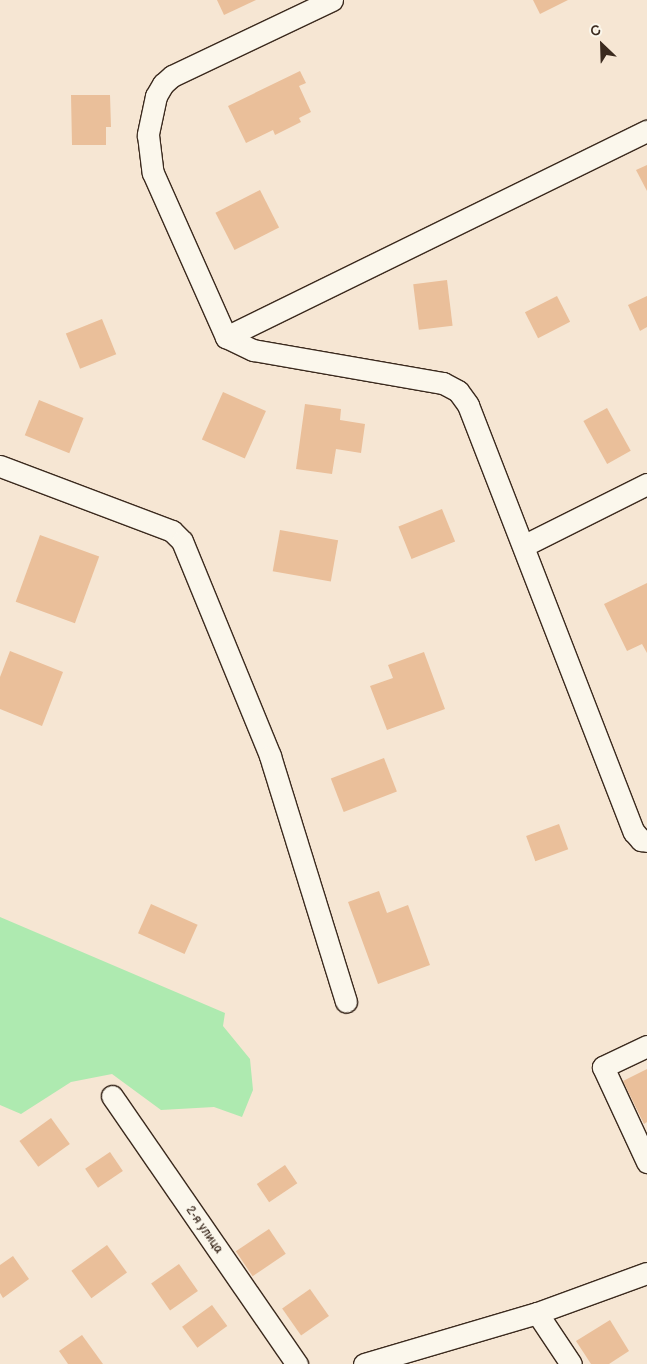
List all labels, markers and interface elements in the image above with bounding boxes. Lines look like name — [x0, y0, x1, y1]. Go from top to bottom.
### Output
north arrow — [577, 20, 627, 70]
text: С — [588, 21, 604, 41]
street label: 2-я улица — [182, 1204, 226, 1256]

